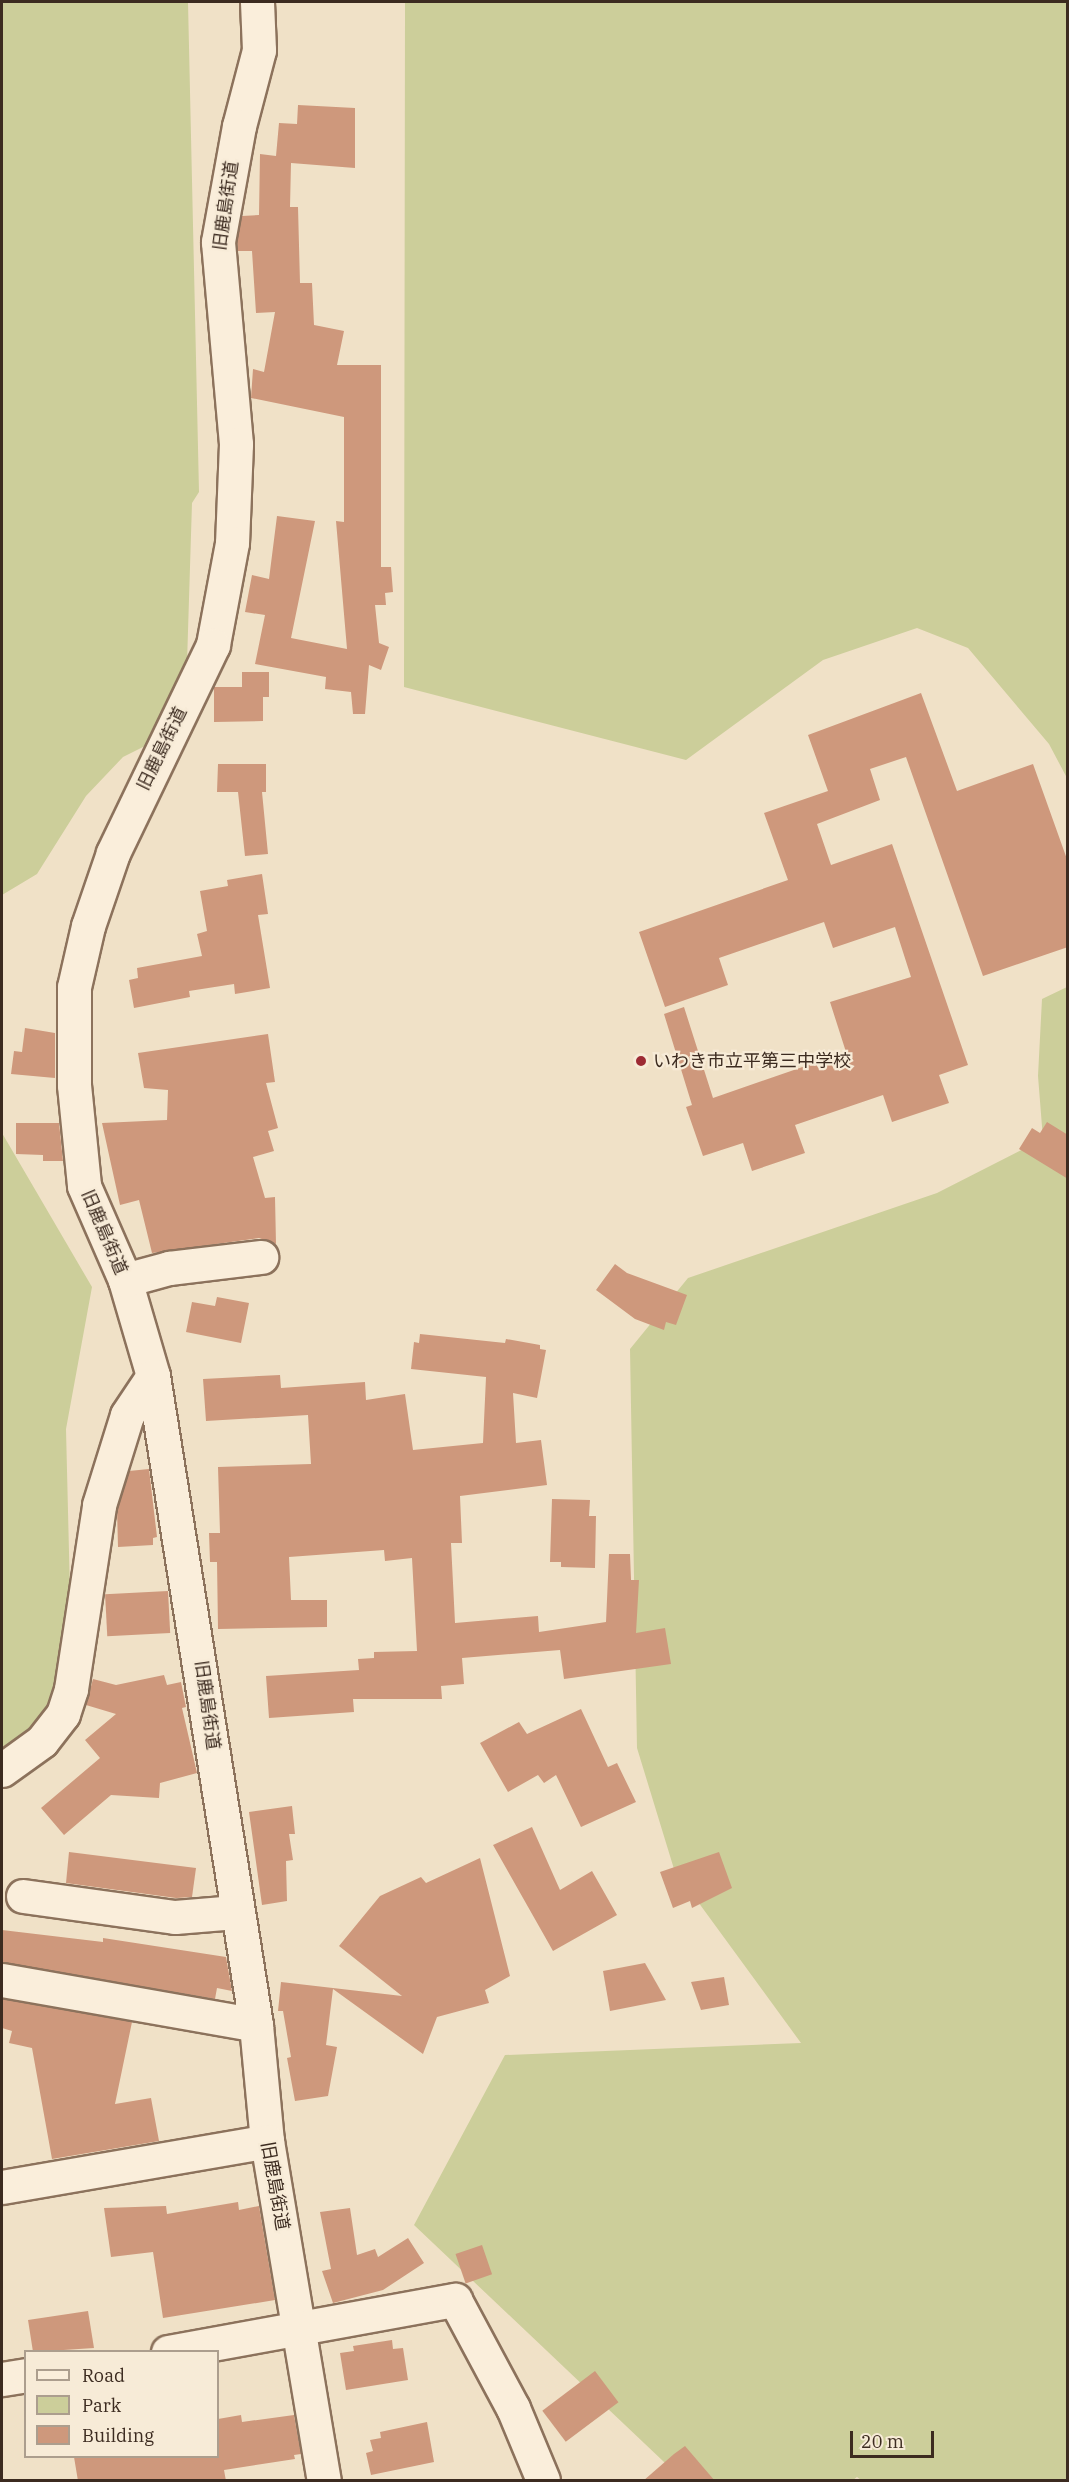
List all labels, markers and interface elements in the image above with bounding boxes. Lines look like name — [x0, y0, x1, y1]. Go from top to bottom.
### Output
street label: 旧鹿島街道 — [209, 160, 243, 252]
street label: 旧鹿島街道 — [133, 704, 191, 794]
place label: いわき市立平第三中学校 — [653, 1050, 851, 1072]
marker: いわき市立平第三中学校 — [634, 1054, 648, 1068]
street label: 旧鹿島街道 — [76, 1186, 132, 1278]
street label: 旧鹿島街道 — [190, 1659, 224, 1751]
street label: 旧鹿島街道 — [257, 2140, 293, 2232]
legend — [24, 2350, 219, 2458]
text: Road — [82, 2364, 125, 2387]
text: Park — [82, 2394, 121, 2417]
scale bar — [853, 2419, 937, 2457]
text: Building — [82, 2424, 154, 2447]
text: 20 m — [861, 2430, 904, 2453]

